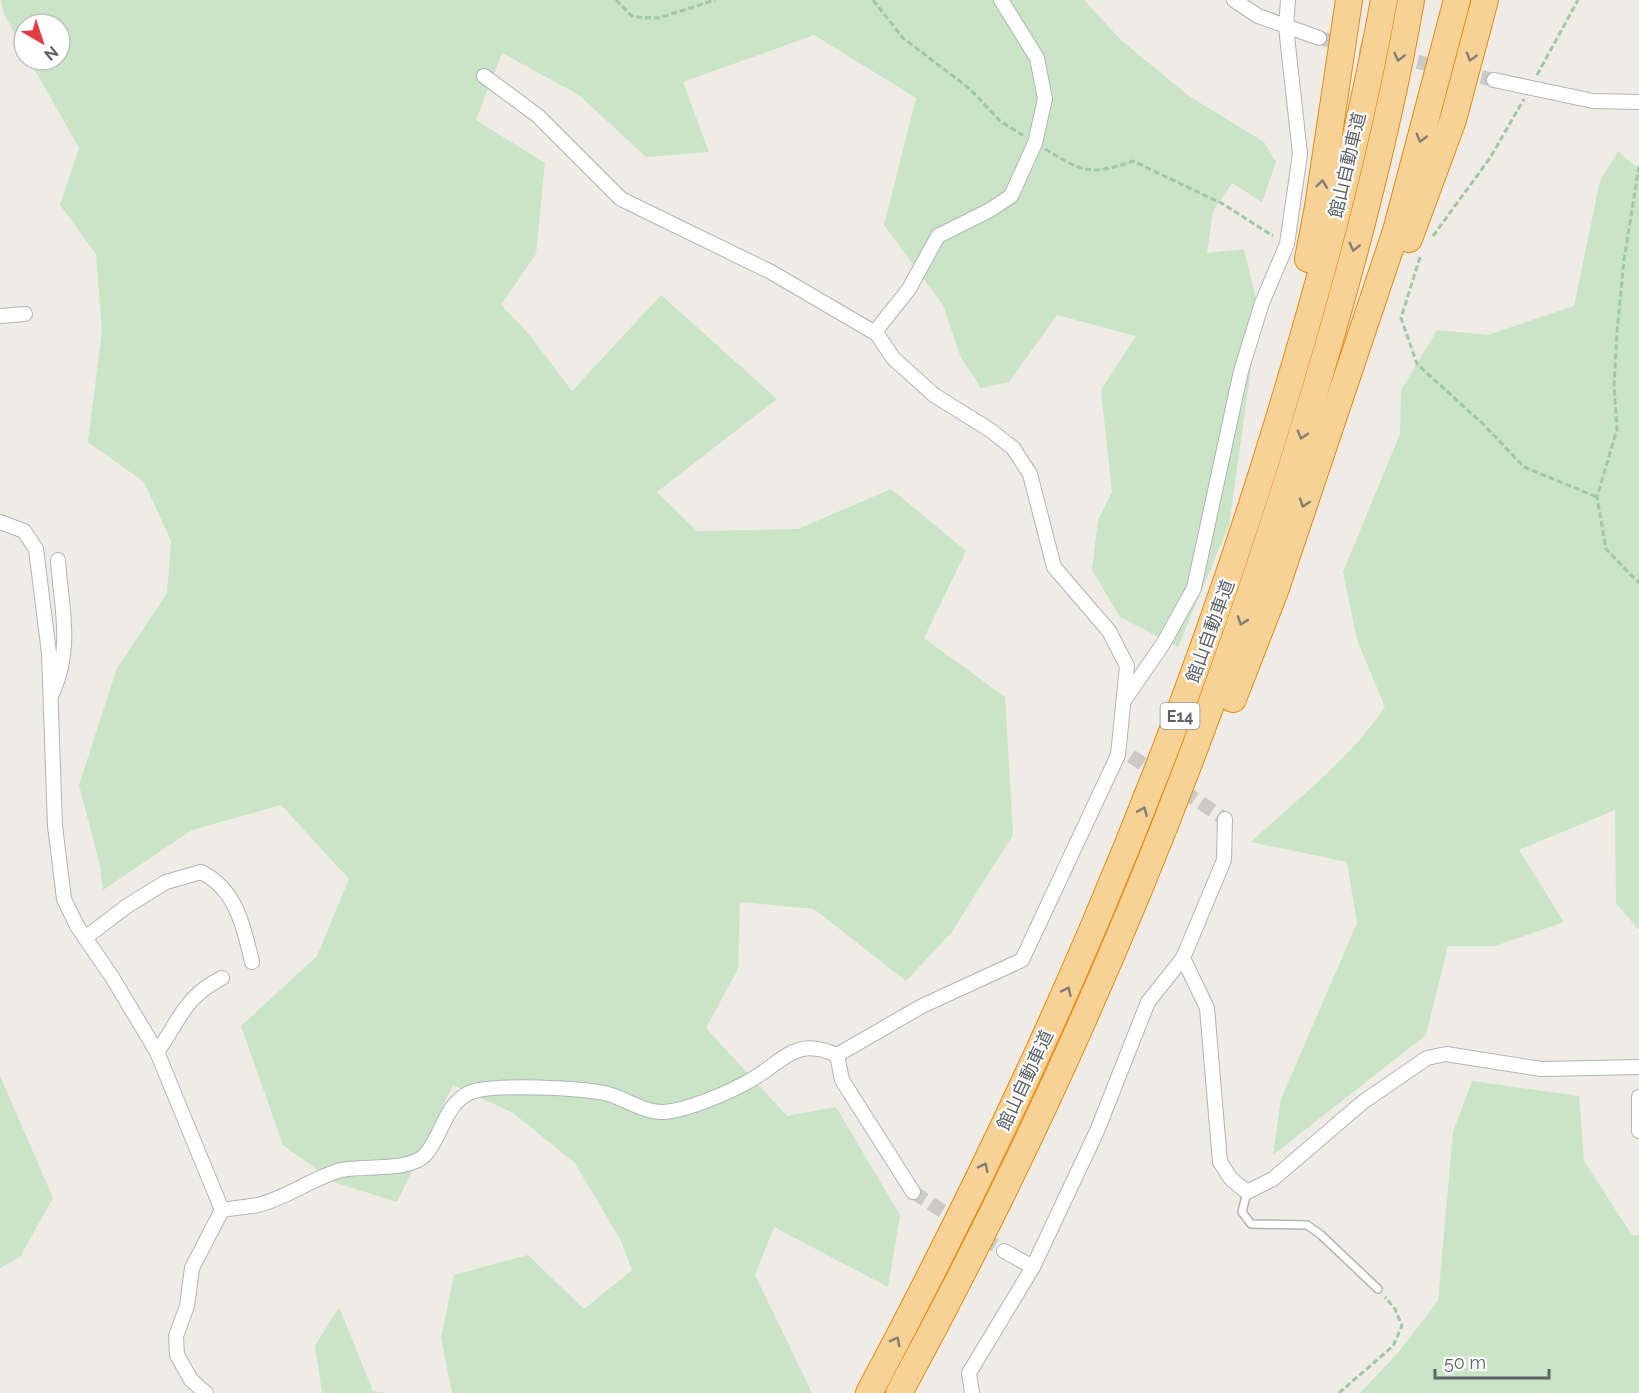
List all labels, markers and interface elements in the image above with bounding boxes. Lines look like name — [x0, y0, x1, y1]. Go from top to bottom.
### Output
north arrow — [12, 12, 72, 72]
text: N — [40, 42, 62, 64]
one-way arrow — [1465, 51, 1478, 61]
one-way arrow — [1393, 52, 1406, 62]
street label: 館山自動車道 — [1325, 110, 1369, 220]
one-way arrow — [1415, 133, 1428, 143]
one-way arrow — [1315, 179, 1327, 188]
one-way arrow — [1349, 242, 1362, 252]
one-way arrow — [1297, 429, 1309, 440]
one-way arrow — [1298, 497, 1311, 508]
street label: 館山自動車道 — [1182, 577, 1238, 685]
one-way arrow — [1237, 615, 1250, 626]
road number: E14 — [1160, 703, 1200, 729]
one-way arrow — [1136, 806, 1148, 817]
one-way arrow — [1060, 986, 1072, 997]
street label: 館山自動車道 — [993, 1027, 1057, 1133]
one-way arrow — [976, 1162, 988, 1173]
one-way arrow — [889, 1337, 901, 1348]
scale bar — [1435, 1342, 1549, 1380]
text: 50 m — [1444, 1352, 1486, 1373]

